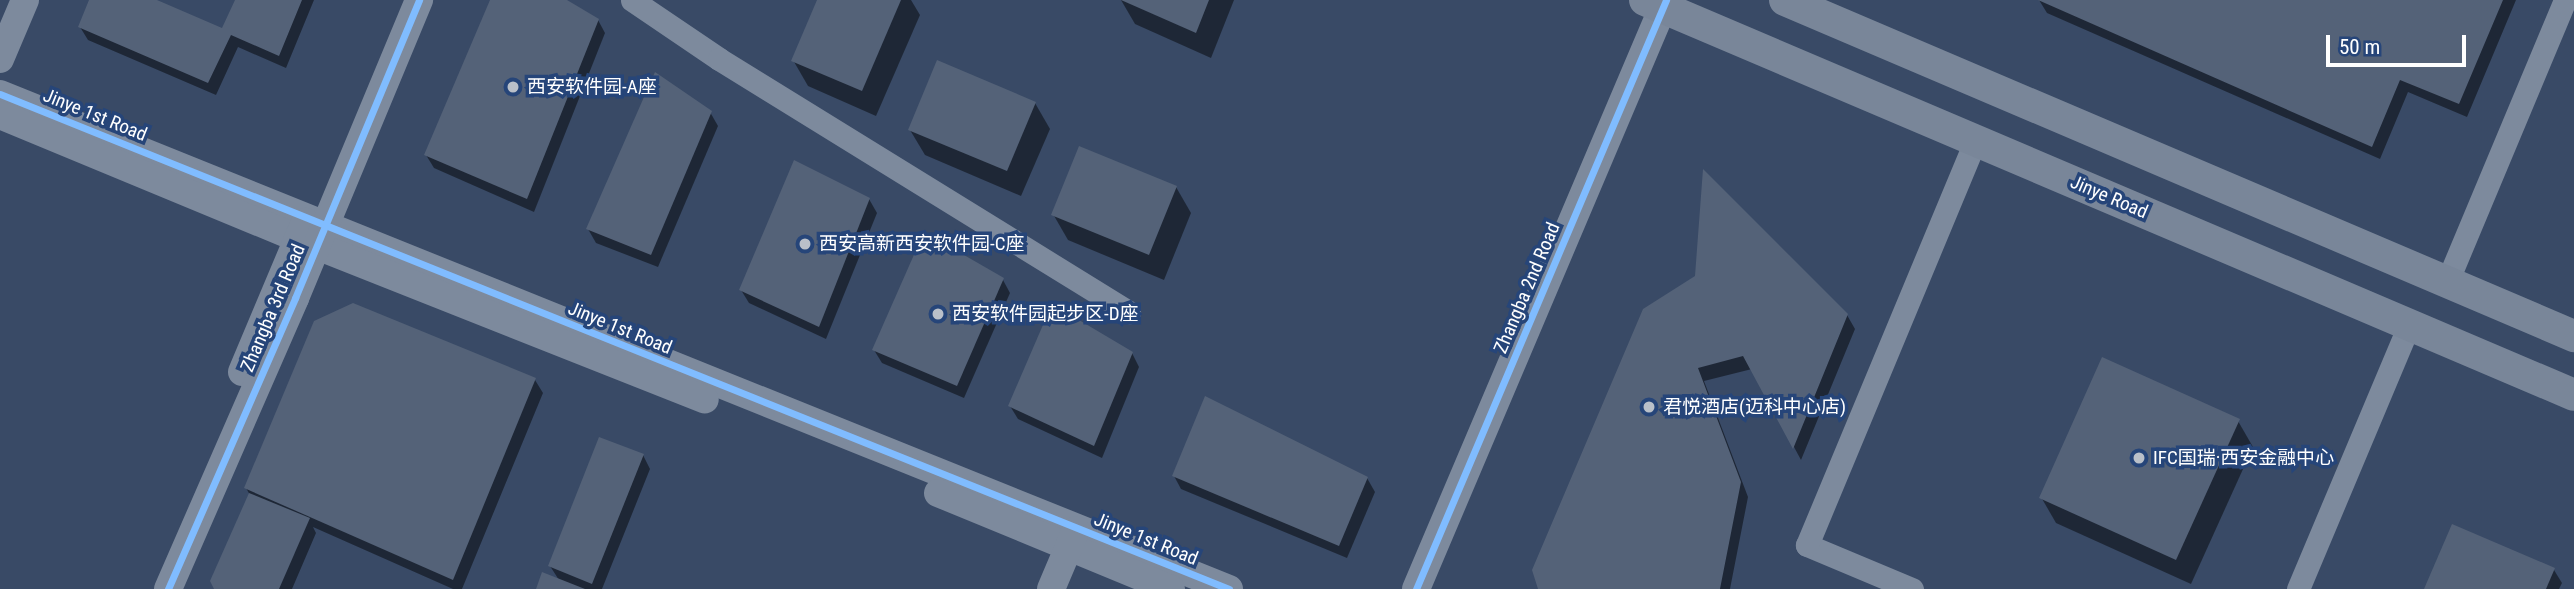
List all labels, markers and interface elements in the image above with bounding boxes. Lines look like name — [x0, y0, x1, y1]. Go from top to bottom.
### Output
scale bar — [2329, 21, 2469, 65]
text: 50 m — [2339, 35, 2380, 59]
place label: 西安软件园-A座 — [527, 76, 657, 98]
marker: 西安软件园-A座 — [505, 79, 521, 95]
street label: Jinye 1st Road — [40, 84, 150, 146]
street label: Jinye Road — [2067, 170, 2151, 224]
street label: Zhangba 2nd Road — [1489, 219, 1565, 357]
place label: 西安高新西安软件园-C座 — [819, 233, 1024, 255]
marker: 西安高新西安软件园-C座 — [797, 236, 813, 252]
street label: Zhangba 3rd Road — [236, 241, 310, 375]
street label: Jinye 1st Road — [565, 297, 675, 359]
place label: 西安软件园起步区-D座 — [952, 303, 1139, 325]
marker: 西安软件园起步区-D座 — [930, 306, 946, 322]
place label: 君悦酒店(迈科中心店) — [1663, 396, 1846, 418]
marker: 君悦酒店(迈科中心店) — [1641, 399, 1657, 415]
place label: IFC国瑞·西安金融中心 — [2153, 447, 2334, 469]
marker: IFC国瑞·西安金融中心 — [2131, 450, 2147, 466]
street label: Jinye 1st Road — [1091, 508, 1201, 570]

